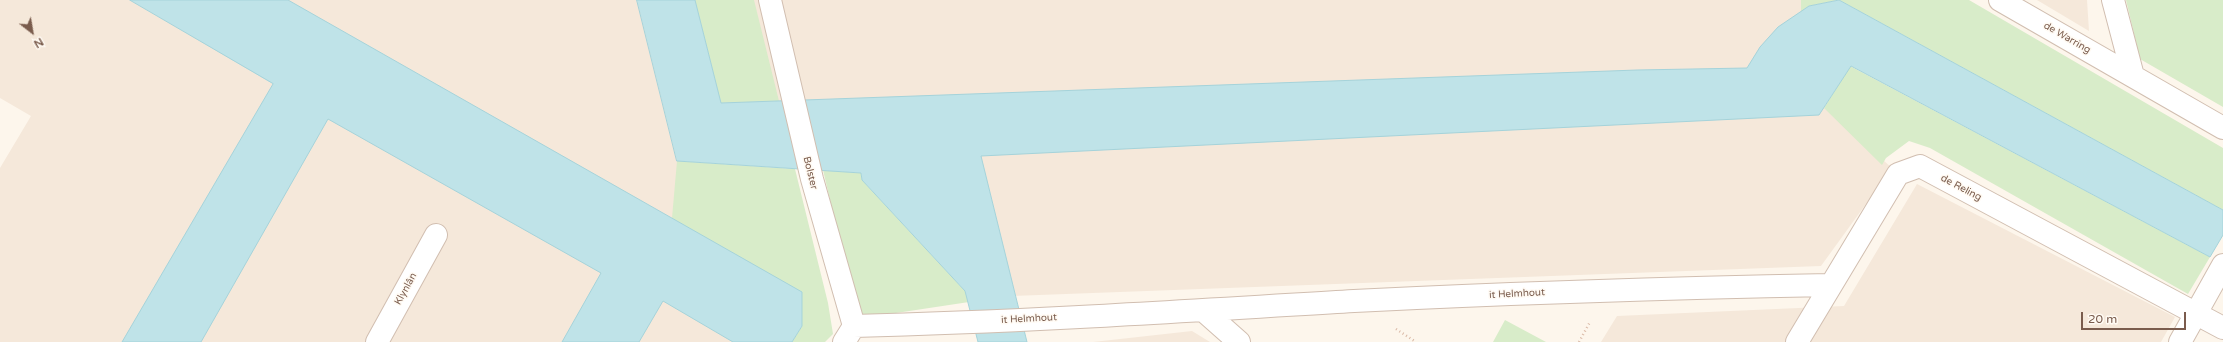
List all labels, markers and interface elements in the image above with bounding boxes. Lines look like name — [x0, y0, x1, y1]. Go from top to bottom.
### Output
north arrow — [12, 12, 52, 52]
street label: de Warring — [2041, 20, 2093, 56]
text: N — [31, 35, 46, 51]
street label: Bolster — [800, 155, 820, 191]
street label: de Reling — [1938, 172, 1984, 204]
street label: Klynlân — [392, 271, 420, 307]
street label: it Helmhout — [1489, 287, 1545, 301]
scale bar — [2083, 304, 2188, 330]
street label: it Helmhout — [1001, 312, 1057, 326]
text: 20 m — [2088, 312, 2117, 326]

